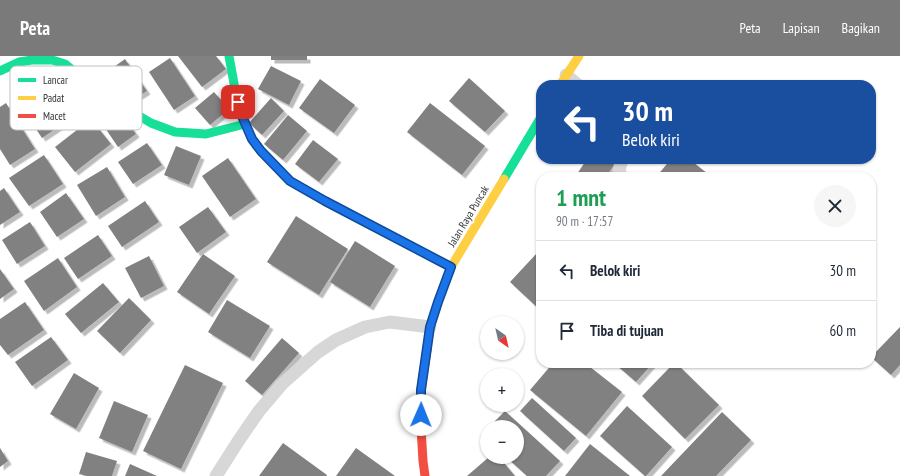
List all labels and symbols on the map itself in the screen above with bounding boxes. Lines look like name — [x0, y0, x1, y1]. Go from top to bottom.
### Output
legend — [10, 66, 142, 130]
text: Lancar — [43, 73, 68, 87]
pin — [221, 85, 255, 119]
text: Padat — [43, 91, 64, 105]
text: Macet — [43, 109, 66, 123]
street label: Jalan Raya Puncak — [444, 182, 492, 250]
north arrow — [480, 316, 524, 360]
position arrow — [400, 394, 442, 436]

